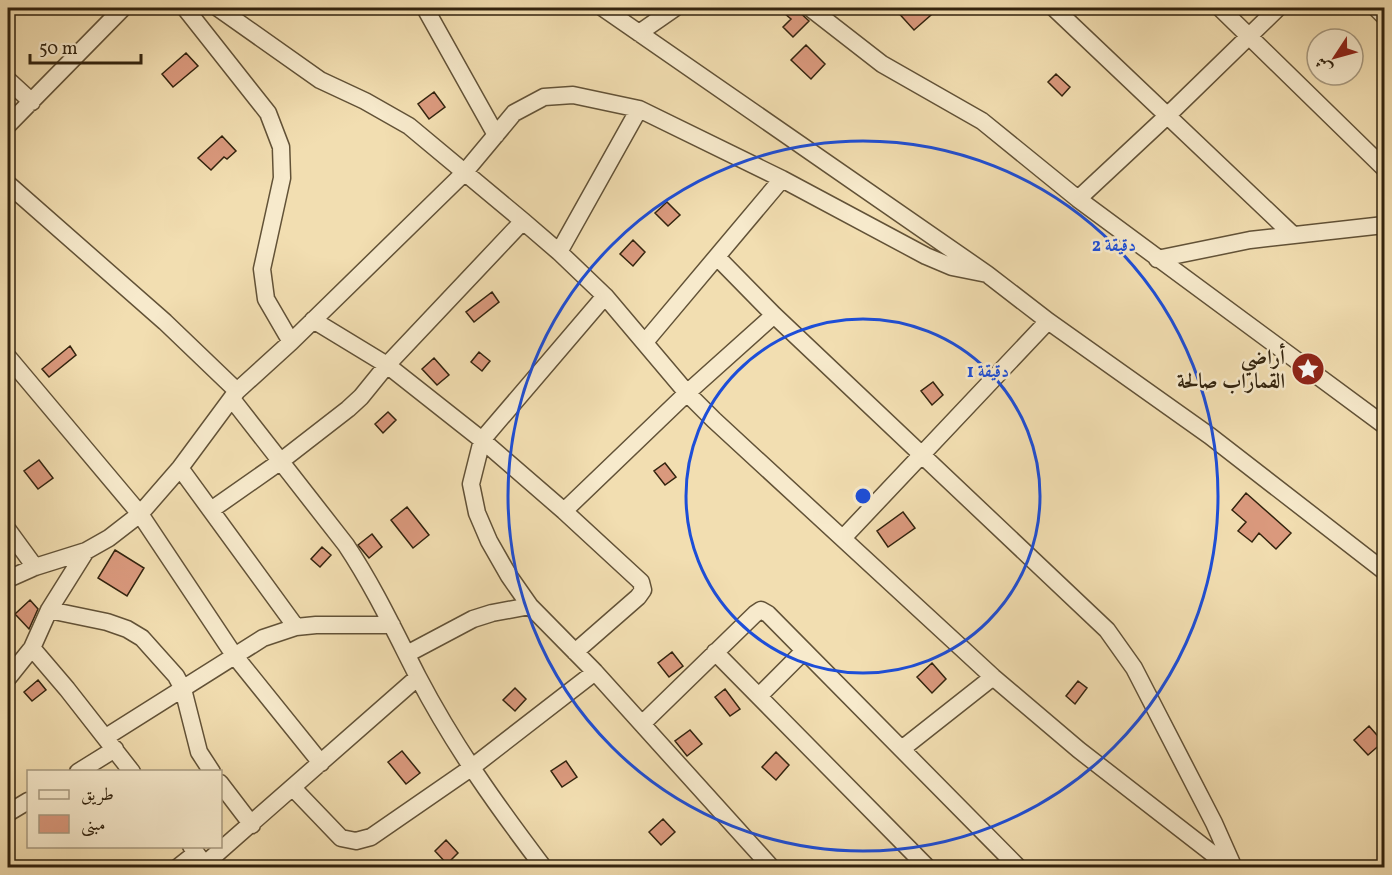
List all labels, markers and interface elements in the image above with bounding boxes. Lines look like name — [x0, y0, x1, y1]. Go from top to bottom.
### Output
scale bar — [30, 27, 141, 65]
north arrow — [1305, 27, 1365, 87]
text: 50 m — [39, 37, 78, 62]
text: ش — [1311, 52, 1338, 78]
text: 2 دقيقة — [1092, 234, 1136, 259]
place label: أراضي القماراب صالحة — [1177, 343, 1285, 397]
place icon: أراضي القماراب صالحة — [1290, 351, 1326, 387]
text: 1 دقيقة — [967, 360, 1009, 385]
centre of rings — [853, 486, 873, 506]
legend — [27, 770, 222, 848]
text: طريق — [81, 783, 114, 808]
text: مبنى — [81, 813, 106, 838]

